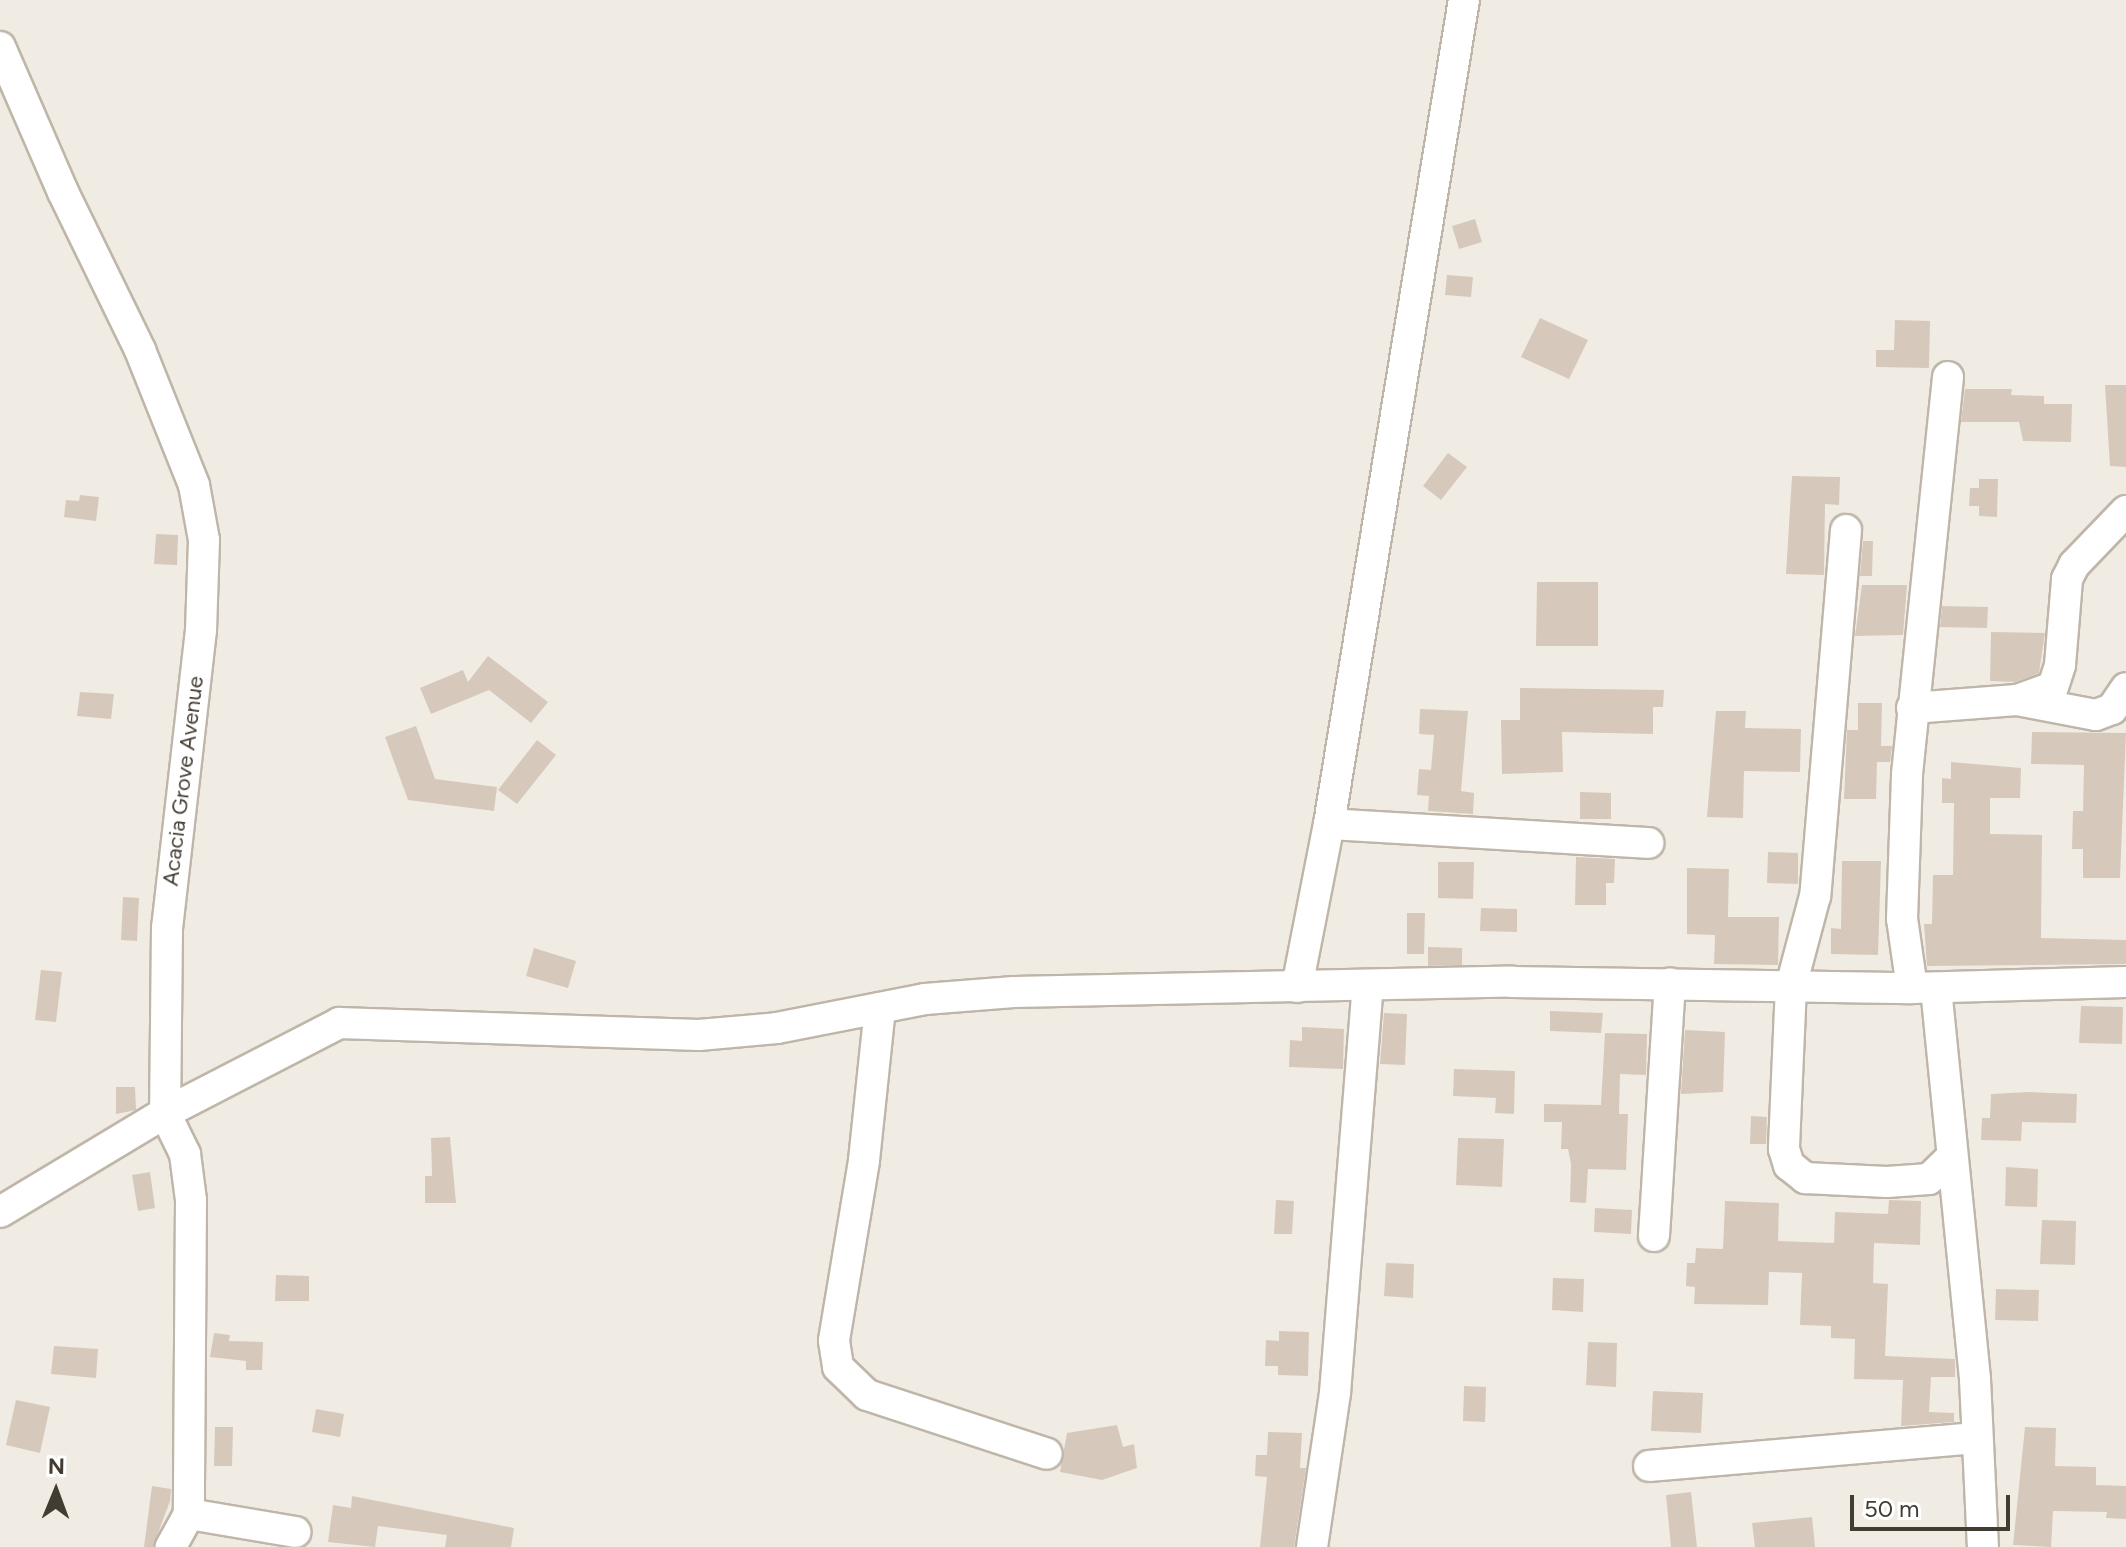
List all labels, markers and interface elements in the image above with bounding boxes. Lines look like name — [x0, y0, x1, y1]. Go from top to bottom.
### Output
street label: Acacia Grove Avenue — [157, 675, 209, 887]
north arrow — [16, 1451, 96, 1531]
text: N — [48, 1453, 65, 1480]
scale bar — [1854, 1479, 2014, 1529]
text: 50 m — [1864, 1494, 1920, 1523]

